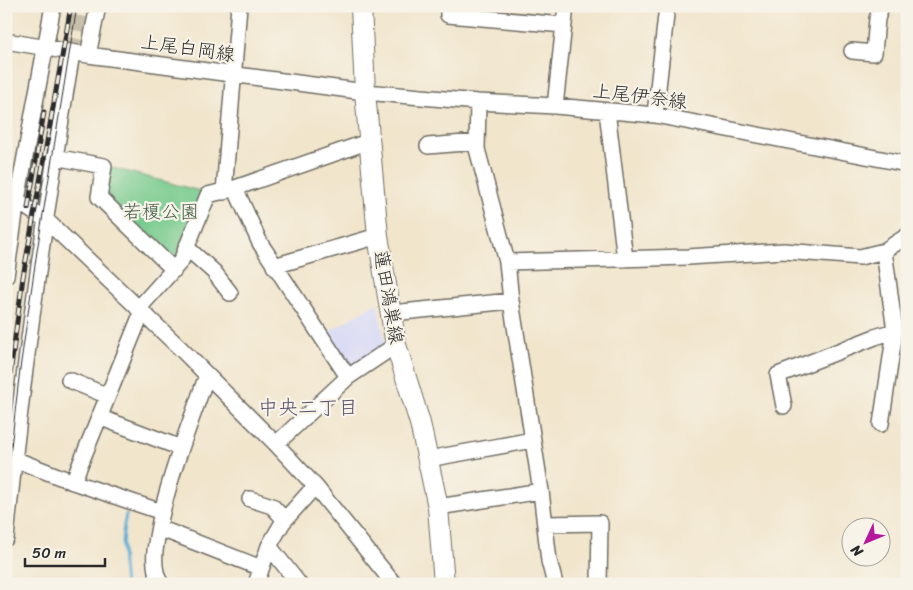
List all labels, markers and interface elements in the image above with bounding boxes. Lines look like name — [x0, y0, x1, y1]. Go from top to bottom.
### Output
street label: 上尾白岡線 — [139, 25, 237, 71]
street label: 上尾伊奈線 — [591, 74, 689, 118]
park label: 若榎公園 — [123, 195, 199, 228]
street label: 蓮田鴻巣線 — [365, 247, 413, 347]
district label: 中央二丁目 — [258, 390, 358, 425]
north arrow — [840, 518, 890, 568]
scale bar — [25, 535, 105, 567]
text: N — [844, 538, 870, 564]
text: 50 m — [32, 540, 67, 566]

